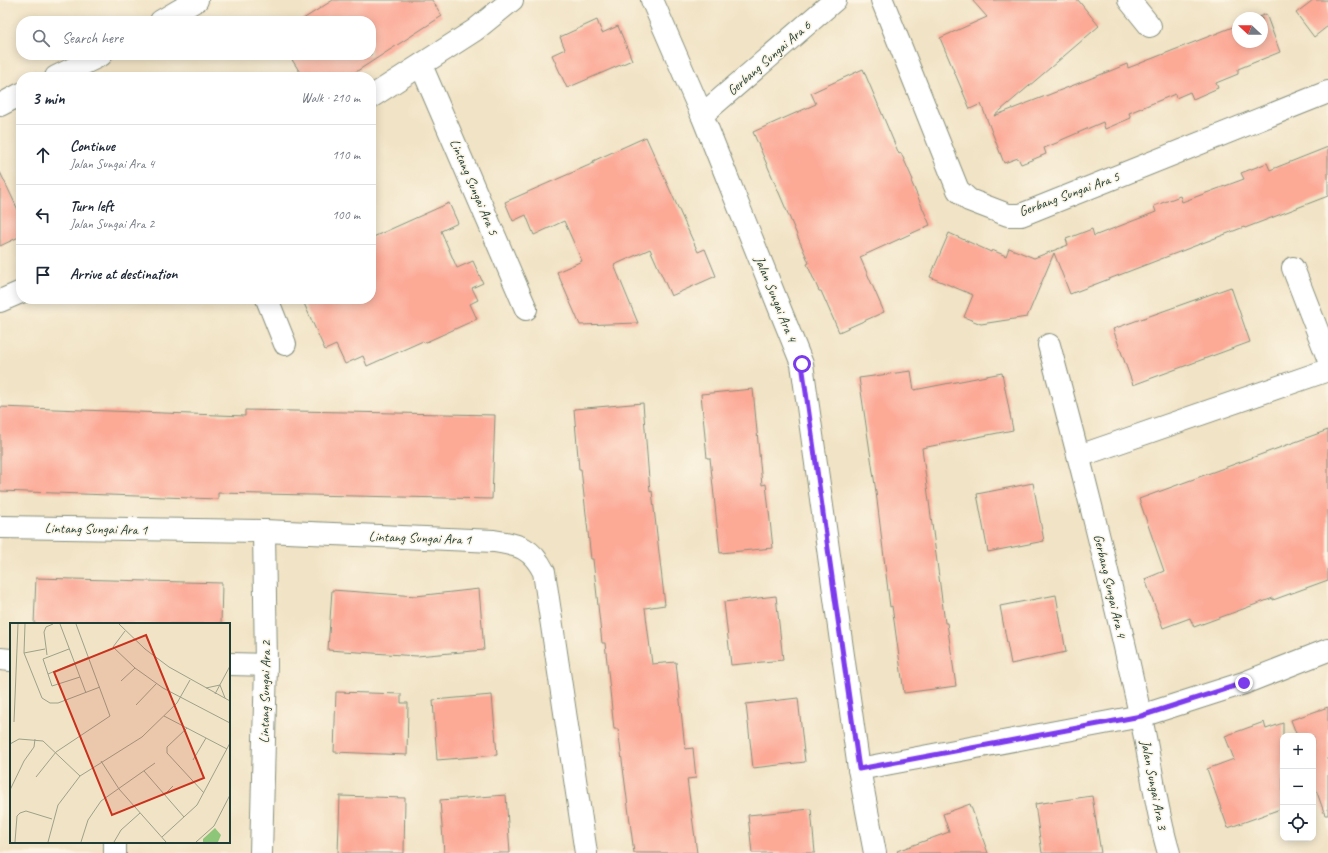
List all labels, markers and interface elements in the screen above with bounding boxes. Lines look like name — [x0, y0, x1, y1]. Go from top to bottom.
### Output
north arrow — [1232, 12, 1268, 48]
search box — [16, 16, 376, 60]
street label: Gerbang Sungai Ara 6 — [724, 17, 815, 99]
icon: search — [30, 27, 52, 49]
text: Search here — [62, 29, 123, 48]
text: 3 min — [32, 88, 65, 109]
text: Walk · 210 m — [301, 90, 360, 106]
street label: Lintang Sungai Ara 5 — [446, 136, 502, 238]
text: Continue — [70, 137, 115, 156]
icon: ahead — [32, 144, 54, 166]
text: 110 m — [332, 147, 360, 163]
text: Jalan Sungai Ara 4 — [70, 156, 154, 172]
street label: Gerbang Sungai Ara 5 — [1017, 168, 1122, 220]
text: Turn left — [70, 197, 113, 216]
icon: left — [32, 204, 54, 226]
text: 100 m — [332, 207, 360, 223]
text: Jalan Sungai Ara 2 — [70, 216, 154, 232]
street label: Jalan Sungai Ara 4 — [751, 253, 802, 346]
icon: arrive — [32, 264, 54, 286]
text: Arrive at destination — [70, 265, 177, 284]
route start — [793, 355, 811, 373]
street label: Lintang Sungai Ara 1 — [45, 520, 148, 538]
street label: Lintang Sungai Ara 1 — [368, 528, 472, 548]
street label: Gerbang Sungai Ara 4 — [1090, 533, 1131, 641]
inset map — [10, 623, 230, 843]
street label: Lintang Sungai Ara 2 — [256, 639, 274, 743]
route end — [1235, 674, 1253, 692]
map controls — [1280, 733, 1316, 841]
button: + — [1280, 733, 1316, 769]
street label: Jalan Sungai Ara 3 — [1137, 738, 1171, 833]
button: − — [1280, 769, 1316, 805]
button: locate — [1280, 805, 1316, 841]

